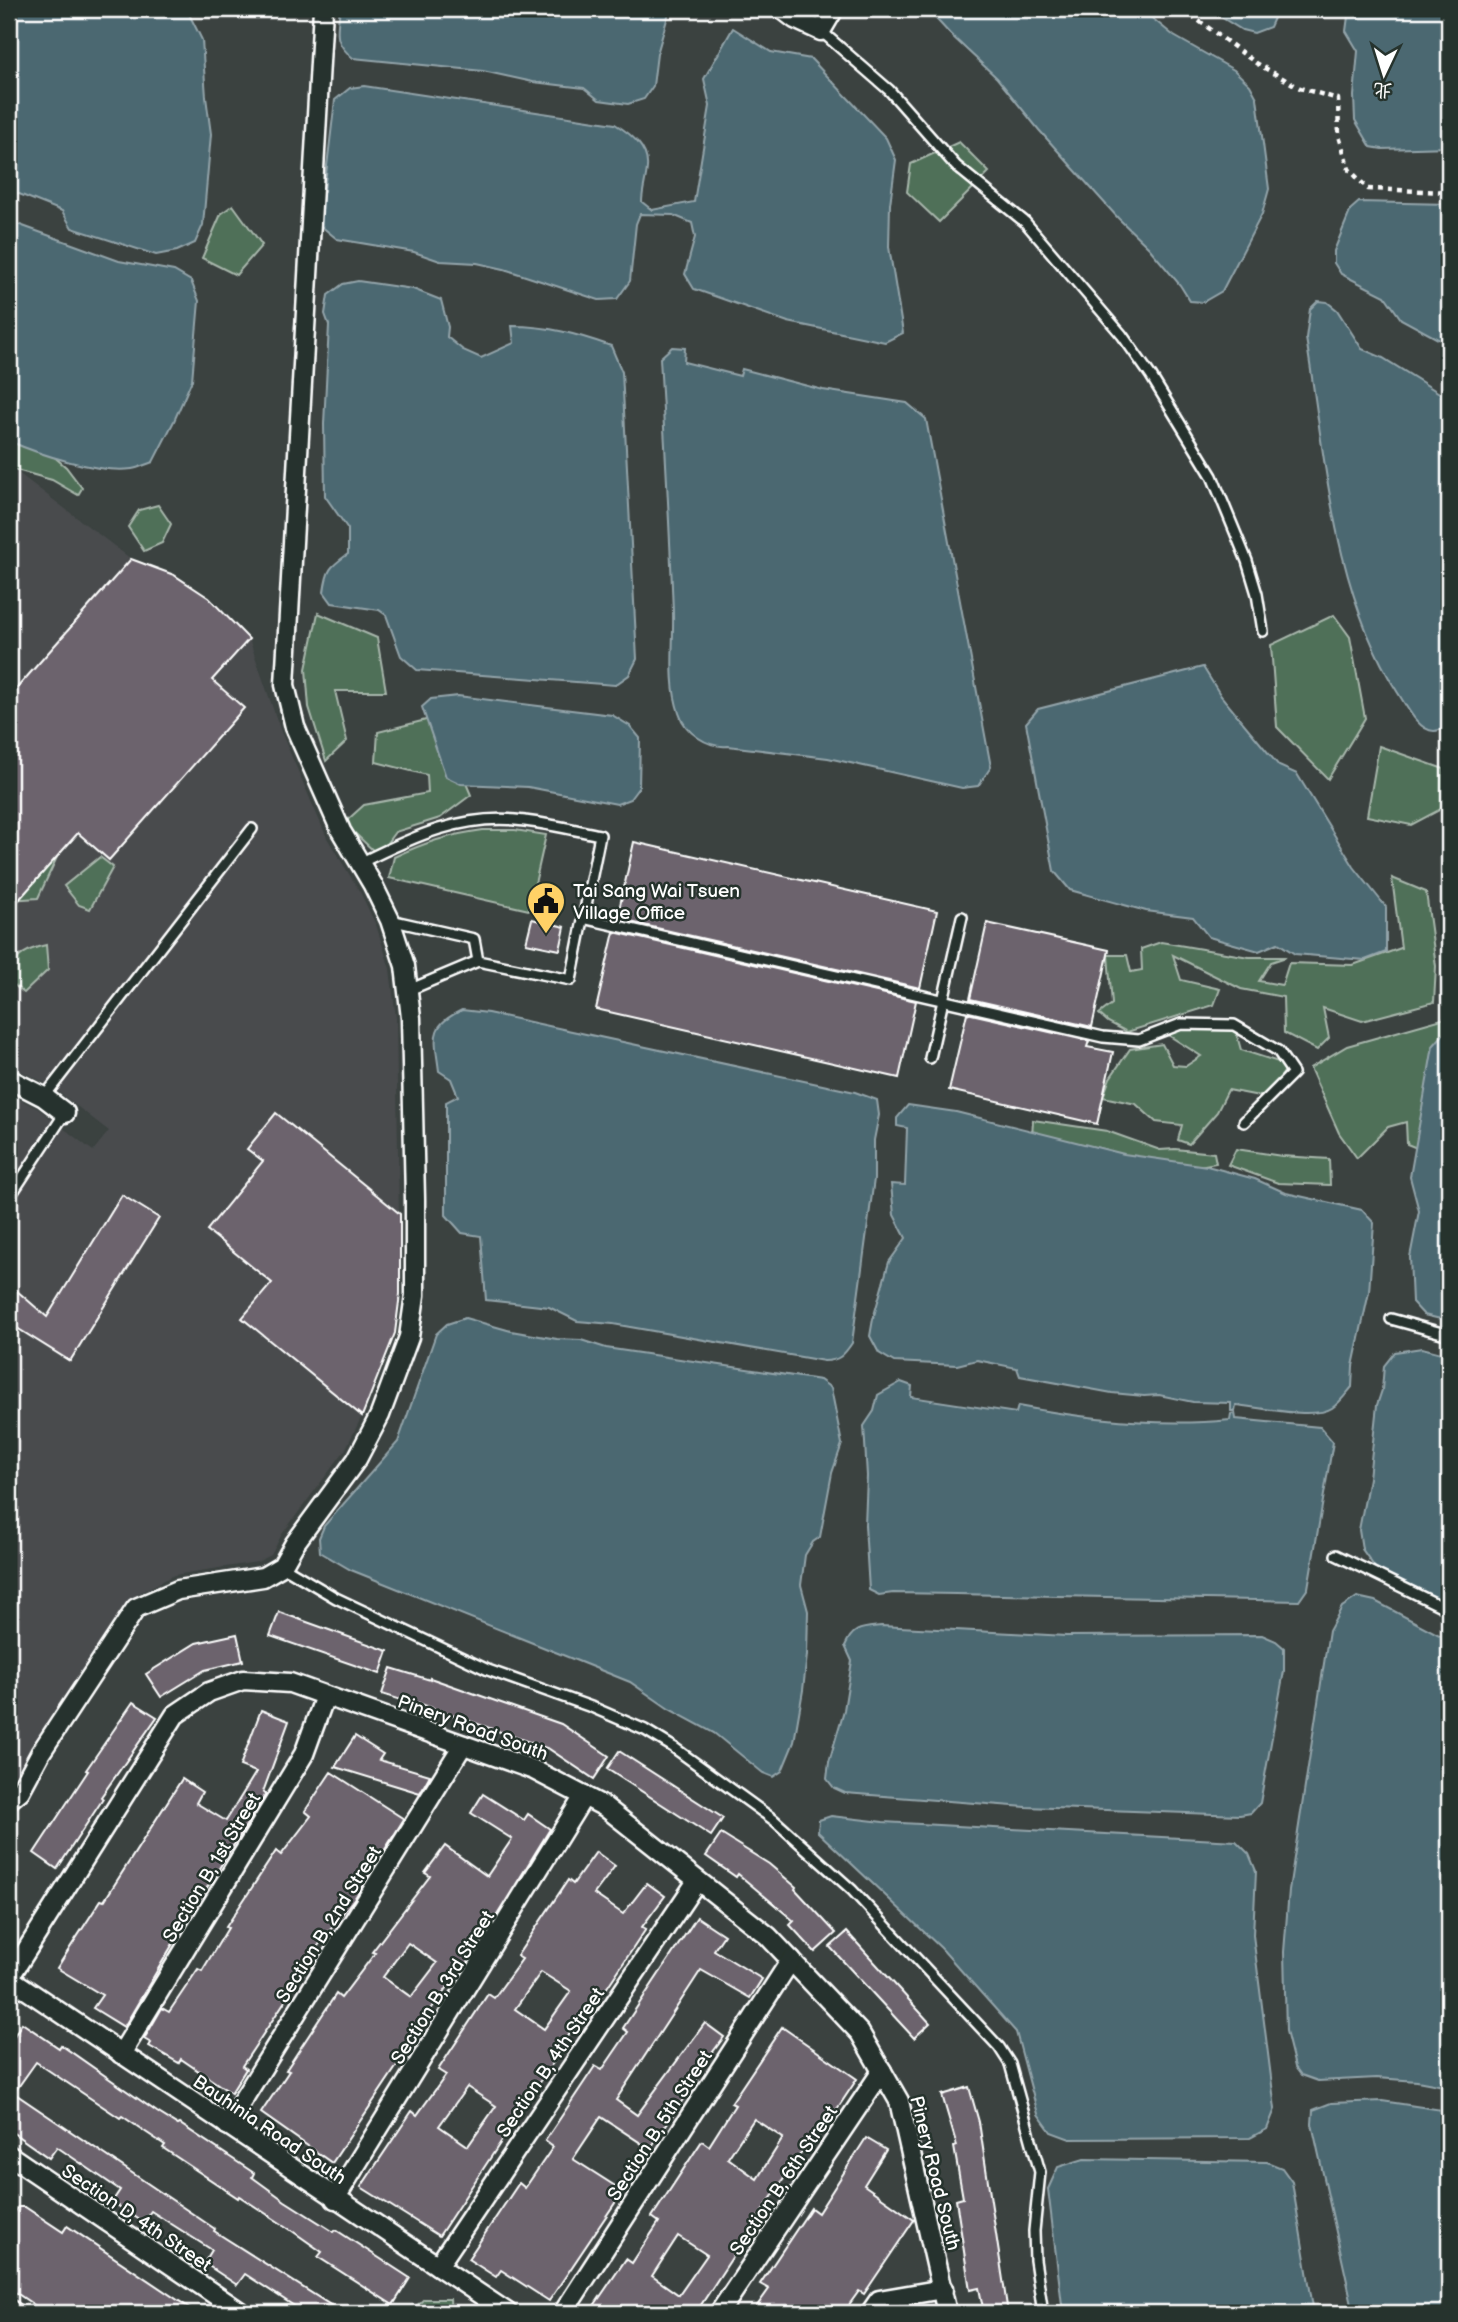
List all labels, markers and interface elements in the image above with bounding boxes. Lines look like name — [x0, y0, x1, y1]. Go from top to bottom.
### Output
north arrow — [1350, 38, 1420, 108]
text: 北 — [1373, 77, 1393, 102]
public building icon: Tai Sang Wai Tsuen Village Office — [525, 880, 567, 935]
place label: Tai Sang Wai Tsuen Village Office — [573, 880, 740, 925]
street label: Pinery Road South — [394, 1691, 551, 1766]
street label: Section B, 1st Street — [159, 1789, 266, 1947]
street label: Section B, 2nd Street — [272, 1842, 387, 2008]
street label: Section B, 3rd Street — [387, 1907, 500, 2069]
street label: Section B, 4th Street — [493, 1983, 610, 2142]
street label: Section B, 5th Street — [603, 2046, 718, 2206]
street label: Bauhinia Road South — [188, 2070, 350, 2190]
street label: Pinery Road South — [904, 2094, 965, 2253]
street label: Section B, 6th Street — [726, 2101, 843, 2260]
street label: Section D, 4th Street — [57, 2160, 216, 2277]

